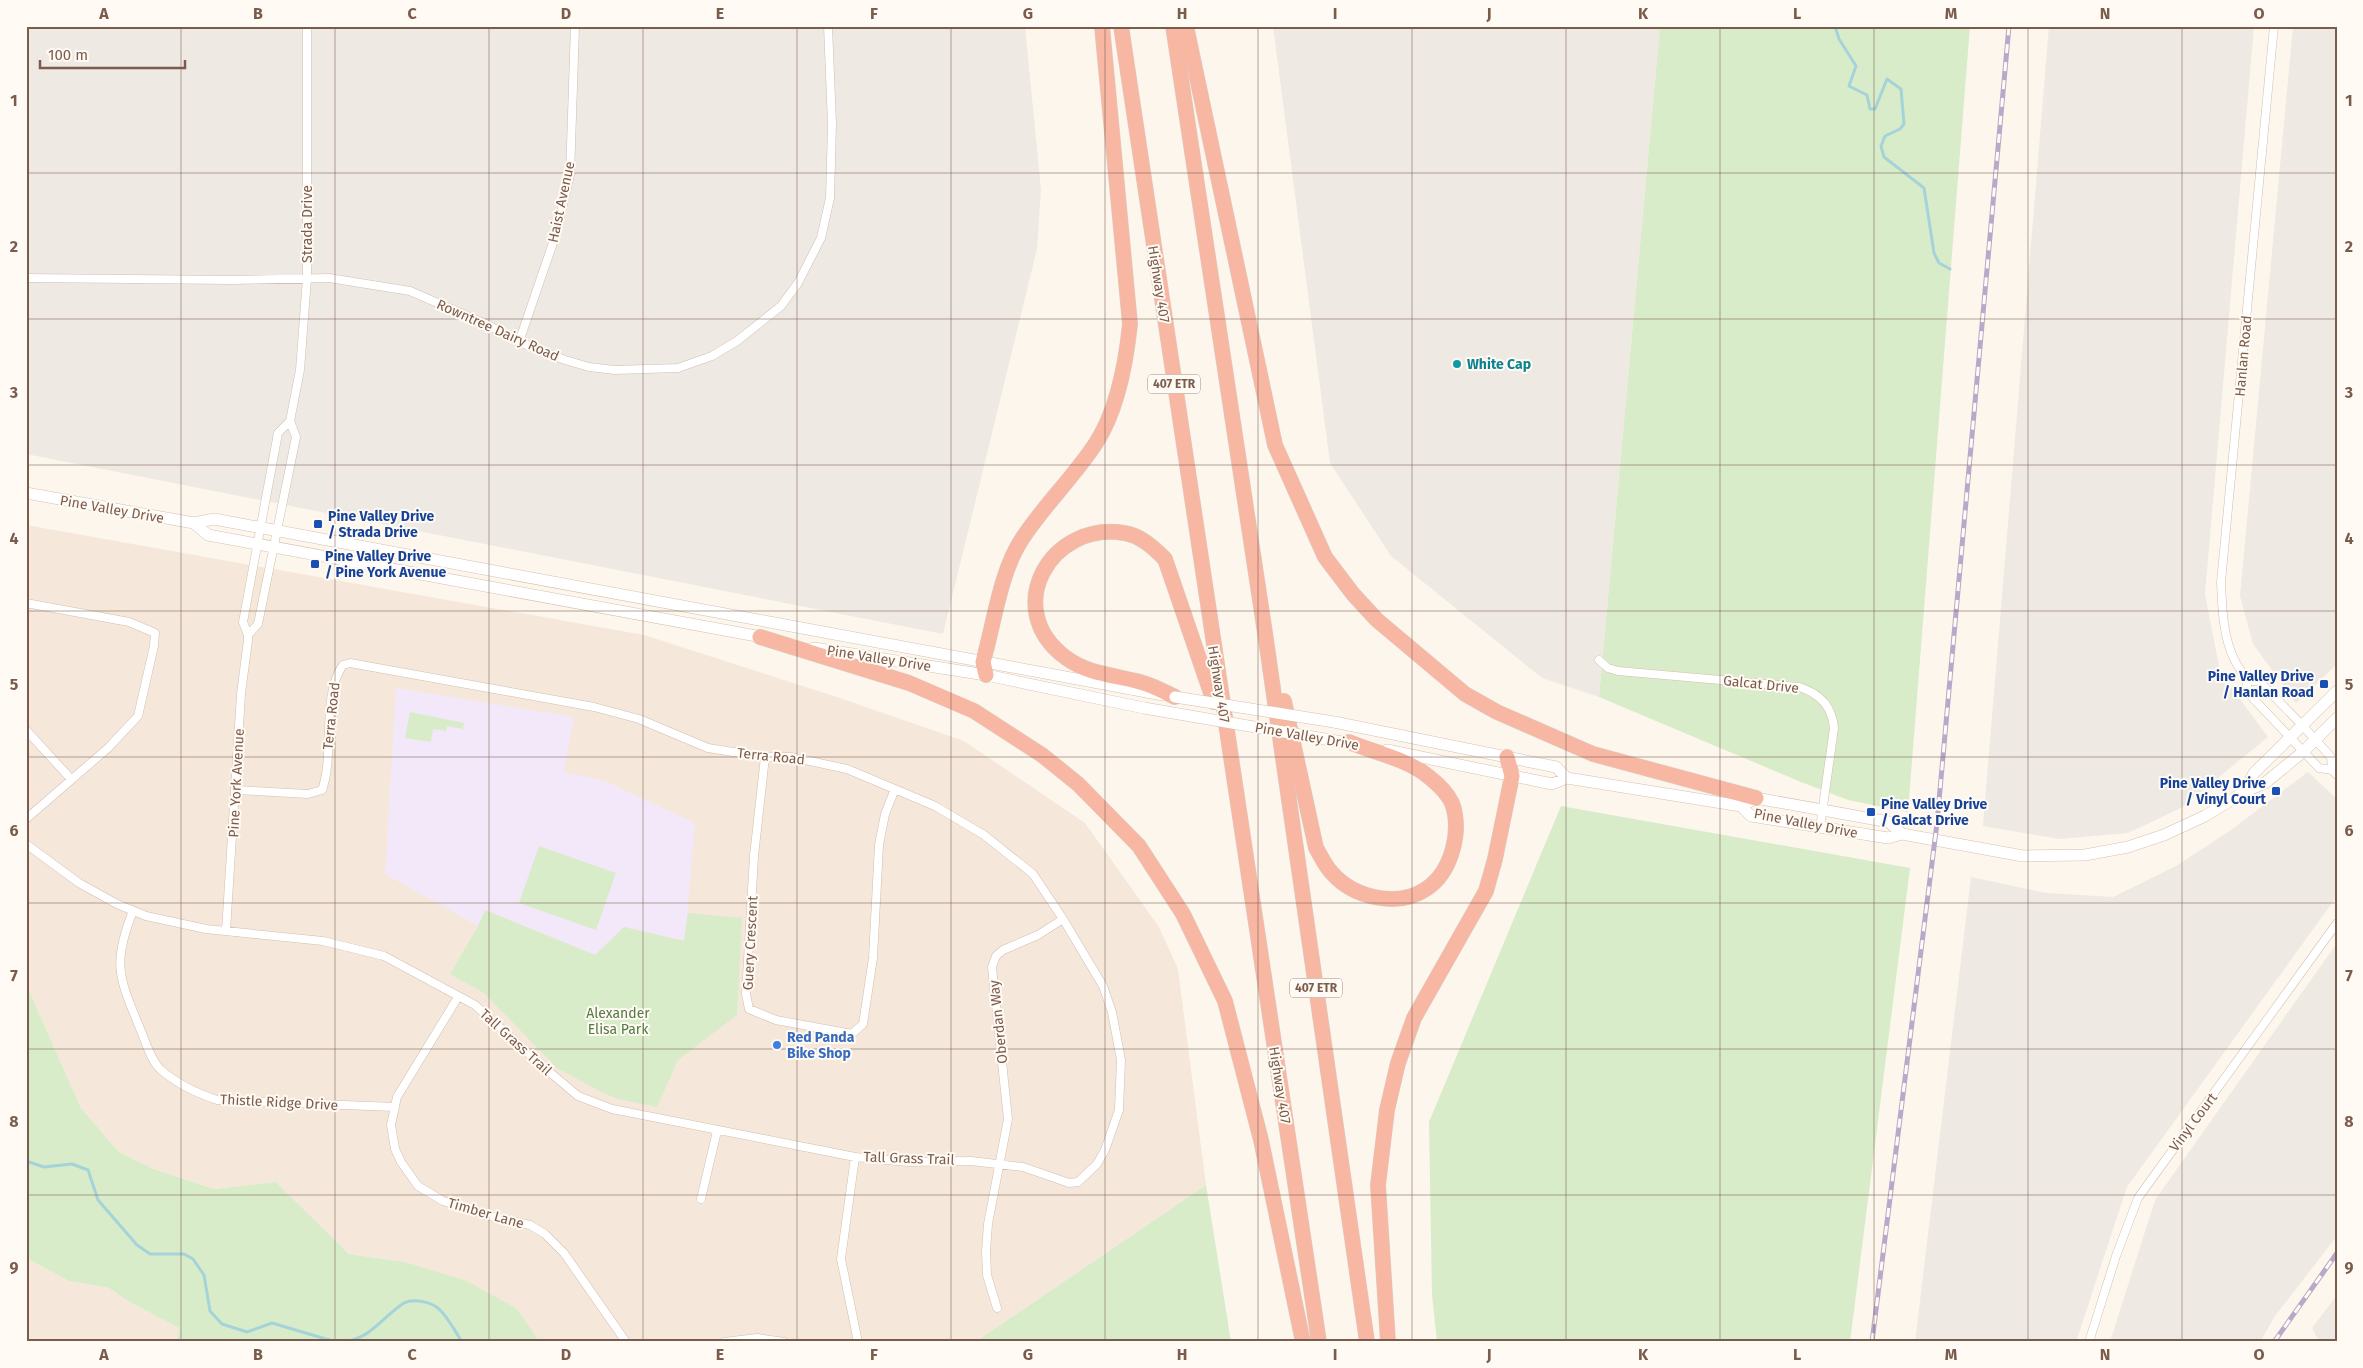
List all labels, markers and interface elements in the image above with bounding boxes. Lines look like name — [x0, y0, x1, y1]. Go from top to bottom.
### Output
text: A — [98, 4, 109, 23]
text: B — [253, 4, 263, 23]
text: C — [407, 4, 417, 23]
text: D — [561, 4, 571, 23]
text: E — [716, 4, 724, 23]
text: F — [870, 4, 878, 23]
text: G — [1023, 4, 1033, 23]
text: H — [1177, 4, 1187, 23]
text: I — [1333, 4, 1337, 23]
text: J — [1485, 4, 1492, 23]
text: K — [1638, 4, 1649, 23]
text: L — [1793, 4, 1801, 23]
text: M — [1945, 4, 1958, 23]
text: N — [2100, 4, 2110, 23]
text: O — [2253, 4, 2265, 23]
scale bar — [40, 38, 185, 70]
text: 100 m — [48, 46, 88, 64]
text: 1 — [10, 91, 18, 110]
text: 1 — [2345, 91, 2353, 110]
street label: Haist Avenue — [545, 160, 578, 244]
street label: Strada Drive — [299, 185, 316, 263]
text: 2 — [10, 237, 18, 256]
text: 2 — [2345, 237, 2353, 256]
street label: Highway 407 — [1144, 244, 1173, 324]
street label: Rowntree Dairy Road — [434, 296, 562, 365]
street label: Hanlan Road — [2231, 315, 2256, 397]
place label: White Cap — [1467, 356, 1531, 373]
marker: White Cap — [1451, 358, 1463, 370]
road number: 407 ETR — [1148, 374, 1200, 394]
text: 3 — [9, 383, 18, 402]
text: 3 — [2344, 383, 2353, 402]
street label: Pine Valley Drive — [59, 492, 165, 527]
place label: Pine Valley Drive / Strada Drive — [328, 508, 435, 541]
marker: Pine Valley Drive / Strada Drive — [312, 518, 324, 530]
text: 4 — [9, 529, 19, 548]
text: 4 — [2344, 529, 2354, 548]
place label: Pine Valley Drive / Pine York Avenue — [325, 548, 446, 581]
marker: Pine Valley Drive / Pine York Avenue — [309, 558, 321, 570]
street label: Pine Valley Drive — [826, 642, 932, 675]
street label: Highway 407 — [1204, 644, 1233, 724]
place label: Pine Valley Drive / Hanlan Road — [2208, 668, 2314, 701]
street label: Galcat Drive — [1722, 672, 1800, 697]
text: 5 — [10, 675, 19, 694]
text: 5 — [2345, 675, 2354, 694]
marker: Pine Valley Drive / Hanlan Road — [2318, 678, 2330, 690]
street label: Terra Road — [319, 681, 344, 751]
street label: Pine Valley Drive — [1254, 719, 1360, 754]
street label: Pine York Avenue — [225, 728, 248, 838]
street label: Terra Road — [736, 744, 806, 769]
place label: Pine Valley Drive / Vinyl Court — [2160, 775, 2267, 808]
marker: Pine Valley Drive / Vinyl Court — [2270, 785, 2282, 797]
place label: Pine Valley Drive / Galcat Drive — [1881, 796, 1988, 829]
street label: Pine Valley Drive — [1753, 805, 1859, 842]
marker: Pine Valley Drive / Galcat Drive — [1865, 806, 1877, 818]
text: 6 — [9, 821, 19, 840]
text: 6 — [2344, 821, 2354, 840]
street label: Guery Crescent — [740, 894, 762, 991]
text: 7 — [10, 966, 18, 985]
text: 7 — [2345, 966, 2353, 985]
road number: 407 ETR — [1290, 978, 1342, 998]
street label: Oberdan Way — [986, 979, 1011, 1065]
park label: Alexander Elisa Park — [586, 1005, 650, 1038]
street label: Tall Grass Trail — [476, 1006, 555, 1079]
place label: Red Panda Bike Shop — [787, 1029, 855, 1062]
marker: Red Panda Bike Shop — [771, 1039, 783, 1051]
street label: Highway 407 — [1265, 1045, 1294, 1125]
street label: Vinyl Court — [2166, 1089, 2221, 1155]
street label: Thistle Ridge Drive — [219, 1091, 338, 1114]
text: 8 — [9, 1112, 19, 1131]
text: 8 — [2344, 1112, 2354, 1131]
street label: Tall Grass Trail — [863, 1148, 955, 1169]
street label: Timber Lane — [446, 1194, 526, 1232]
text: 9 — [10, 1258, 19, 1277]
text: 9 — [2345, 1258, 2354, 1277]
text: A — [98, 1345, 109, 1364]
text: B — [253, 1345, 263, 1364]
text: C — [407, 1345, 417, 1364]
text: D — [561, 1345, 571, 1364]
text: E — [716, 1345, 724, 1364]
text: F — [870, 1345, 878, 1364]
text: G — [1023, 1345, 1033, 1364]
text: H — [1177, 1345, 1187, 1364]
text: I — [1333, 1345, 1337, 1364]
text: J — [1485, 1345, 1492, 1364]
text: K — [1638, 1345, 1649, 1364]
text: L — [1793, 1345, 1801, 1364]
text: M — [1945, 1345, 1958, 1364]
text: N — [2100, 1345, 2110, 1364]
text: O — [2253, 1345, 2265, 1364]

